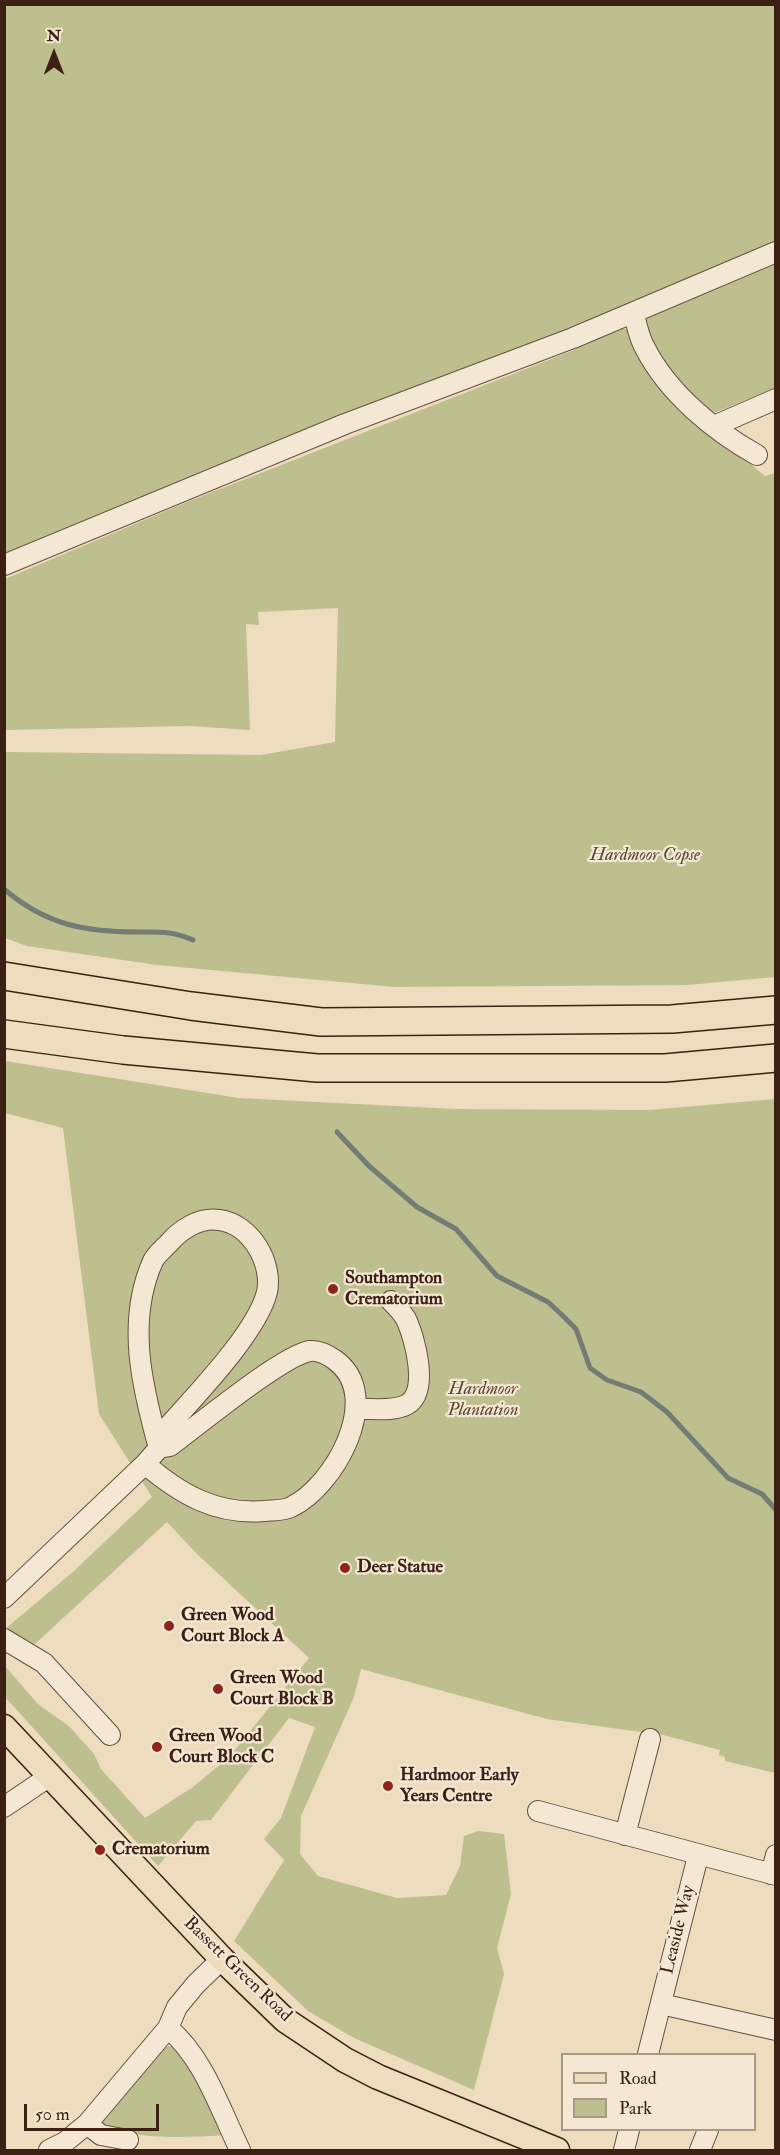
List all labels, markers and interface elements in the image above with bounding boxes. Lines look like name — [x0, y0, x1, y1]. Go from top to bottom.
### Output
north arrow — [24, 24, 84, 84]
text: N — [47, 26, 61, 46]
park label: Hardmoor Copse — [590, 845, 700, 867]
place label: Southampton Crematorium — [345, 1268, 443, 1310]
marker: Southampton Crematorium — [326, 1282, 340, 1296]
park label: Hardmoor Plantation — [448, 1379, 518, 1422]
place label: Deer Statue — [357, 1557, 443, 1579]
marker: Deer Statue — [338, 1561, 352, 1575]
place label: Green Wood Court Block A — [181, 1605, 285, 1648]
marker: Green Wood Court Block A — [162, 1619, 176, 1633]
place label: Green Wood Court Block B — [230, 1668, 334, 1710]
marker: Green Wood Court Block B — [211, 1682, 225, 1696]
place label: Green Wood Court Block C — [169, 1726, 274, 1768]
marker: Green Wood Court Block C — [150, 1740, 164, 1754]
place label: Hardmoor Early Years Centre — [400, 1765, 519, 1808]
marker: Hardmoor Early Years Centre — [381, 1779, 395, 1793]
place label: Crematorium — [112, 1839, 210, 1861]
marker: Crematorium — [93, 1843, 107, 1857]
street label: Leaside Way — [658, 1883, 700, 1977]
street label: Bassett Green Road — [178, 1913, 296, 2027]
legend — [561, 2053, 756, 2131]
text: Road — [619, 2067, 657, 2090]
scale bar — [27, 2092, 162, 2130]
text: Park — [619, 2097, 652, 2120]
text: 50 m — [35, 2103, 70, 2126]

